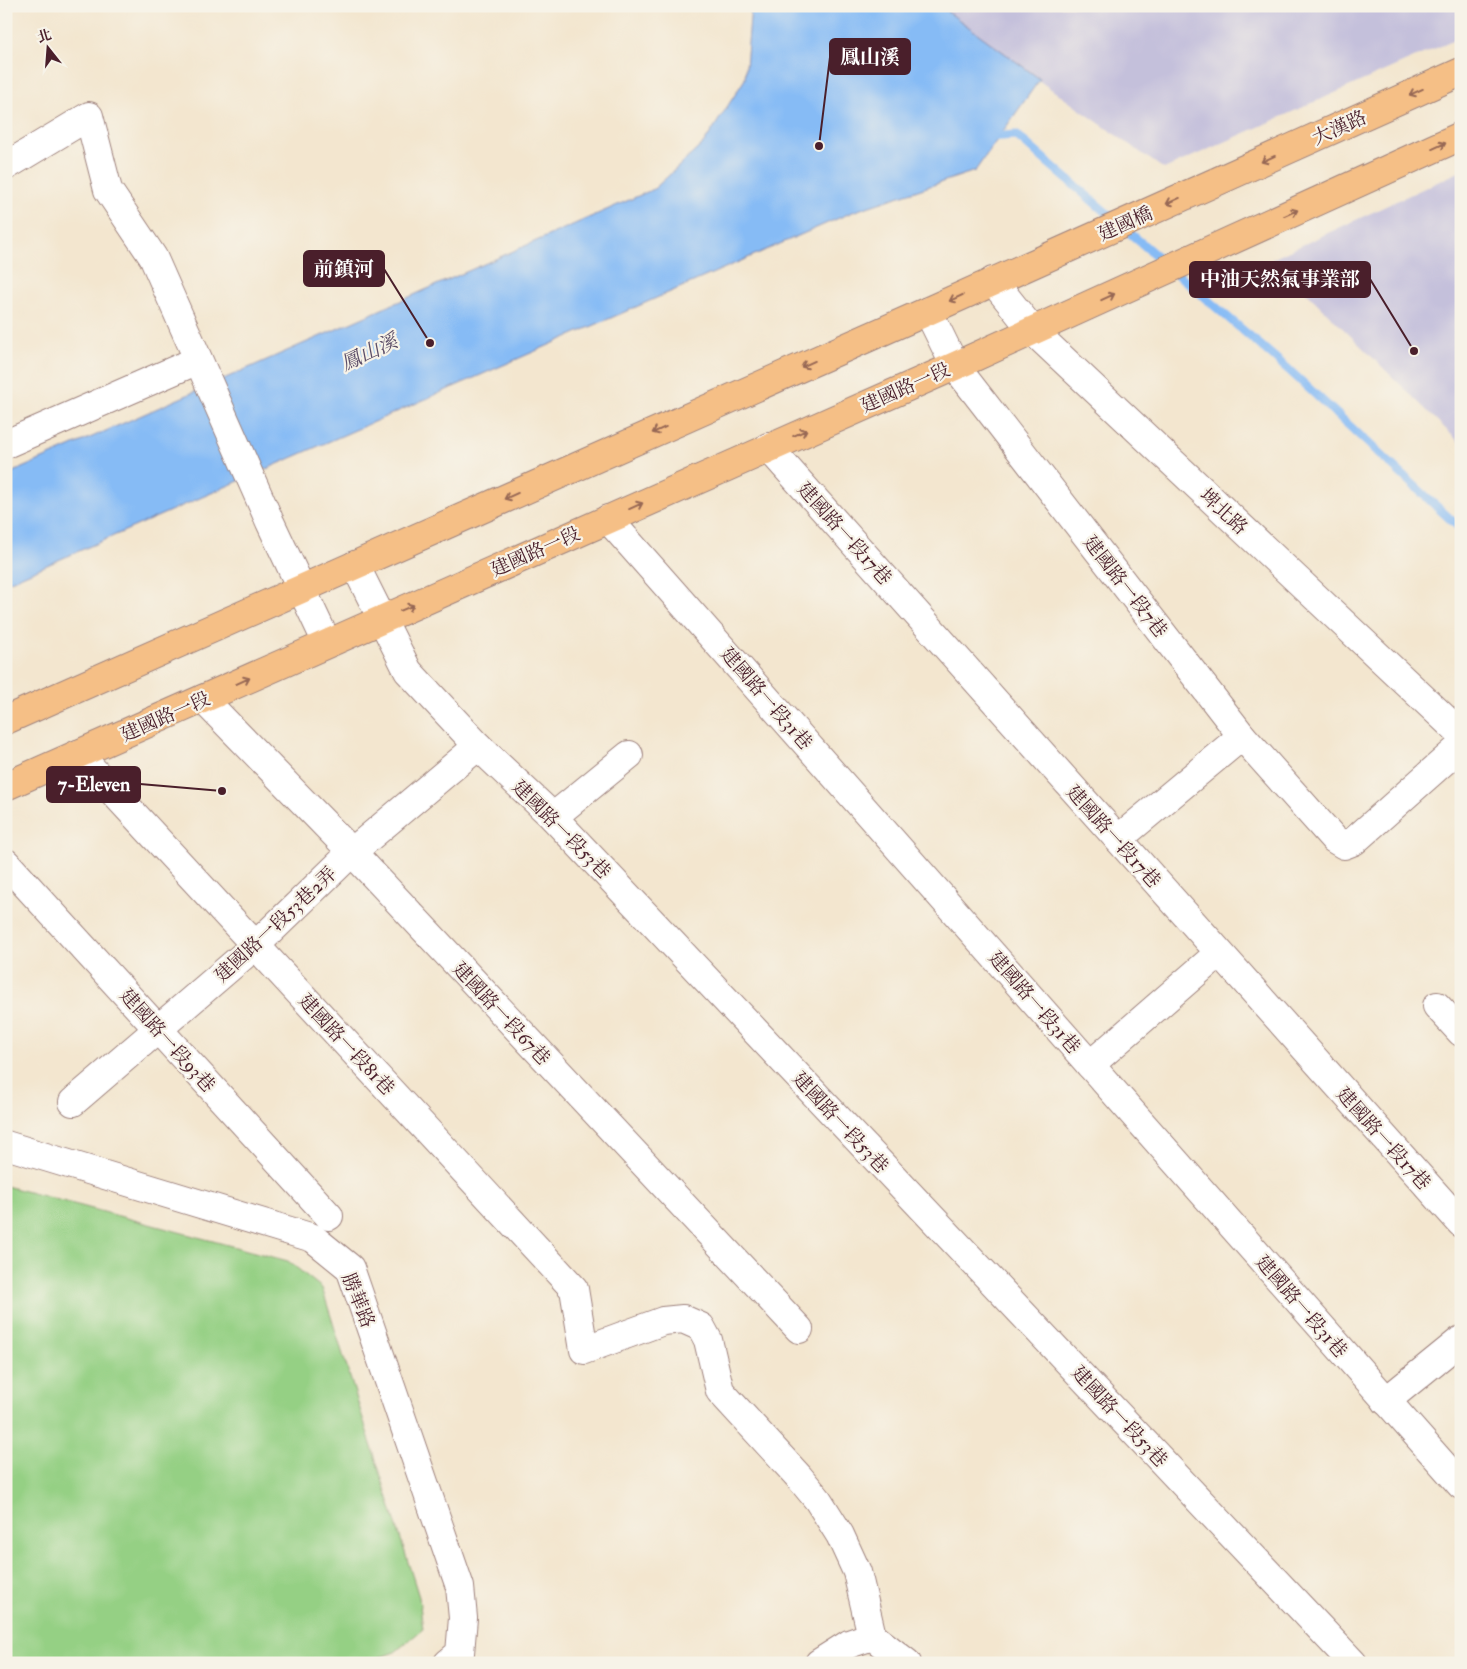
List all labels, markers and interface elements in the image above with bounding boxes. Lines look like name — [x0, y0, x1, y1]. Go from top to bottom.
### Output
north arrow — [22, 22, 72, 72]
text: 北 — [35, 26, 54, 46]
callout: 鳳山溪 — [830, 39, 910, 74]
text: 鳳山溪 — [840, 45, 900, 70]
one-way arrow — [1409, 88, 1424, 98]
street label: 大漢路 — [1308, 105, 1370, 150]
one-way arrow — [1431, 141, 1446, 151]
one-way arrow — [1261, 154, 1276, 164]
one-way arrow — [1166, 197, 1181, 207]
street label: 建國橋 — [1094, 201, 1156, 246]
one-way arrow — [1283, 208, 1298, 218]
callout: 前鎮河 — [304, 251, 384, 286]
text: 前鎮河 — [314, 257, 374, 282]
callout: 中油天然氣事業部 — [1190, 262, 1370, 297]
text: 中油天然氣事業部 — [1200, 267, 1360, 292]
one-way arrow — [1100, 291, 1115, 301]
one-way arrow — [949, 294, 964, 303]
water label: 鳳山溪 — [337, 328, 403, 376]
street label: 建國路一段 — [857, 358, 954, 418]
one-way arrow — [801, 360, 816, 369]
one-way arrow — [652, 425, 667, 435]
one-way arrow — [792, 428, 807, 438]
street label: 建國路一段17巷 — [792, 478, 897, 590]
street label: 埤北路 — [1194, 484, 1252, 540]
one-way arrow — [504, 491, 519, 501]
one-way arrow — [628, 501, 643, 511]
street label: 建國路一段 — [487, 522, 584, 582]
street label: 建國路一段7巷 — [1078, 531, 1172, 642]
one-way arrow — [399, 602, 414, 612]
street label: 建國路一段31巷 — [715, 642, 817, 755]
one-way arrow — [235, 676, 250, 685]
street label: 建國路一段 — [117, 687, 214, 747]
callout: 7-Eleven — [47, 767, 140, 802]
text: 7-Eleven — [58, 772, 131, 797]
street label: 建國路一段53巷 — [507, 775, 616, 884]
street label: 建國路一段17巷 — [1061, 781, 1166, 893]
street label: 建國路一段53巷2弄 — [210, 862, 342, 987]
street label: 建國路一段31巷 — [983, 946, 1085, 1059]
street label: 建國路一段67巷 — [447, 957, 555, 1070]
street label: 建國路一段93巷 — [115, 984, 220, 1097]
street label: 建國路一段81巷 — [293, 989, 399, 1100]
street label: 建國路一段53巷 — [787, 1067, 893, 1178]
street label: 建國路一段17巷 — [1331, 1083, 1436, 1195]
street label: 建國路一段31巷 — [1250, 1250, 1352, 1363]
street label: 勝華路 — [336, 1269, 380, 1331]
street label: 建國路一段53巷 — [1066, 1361, 1172, 1472]

